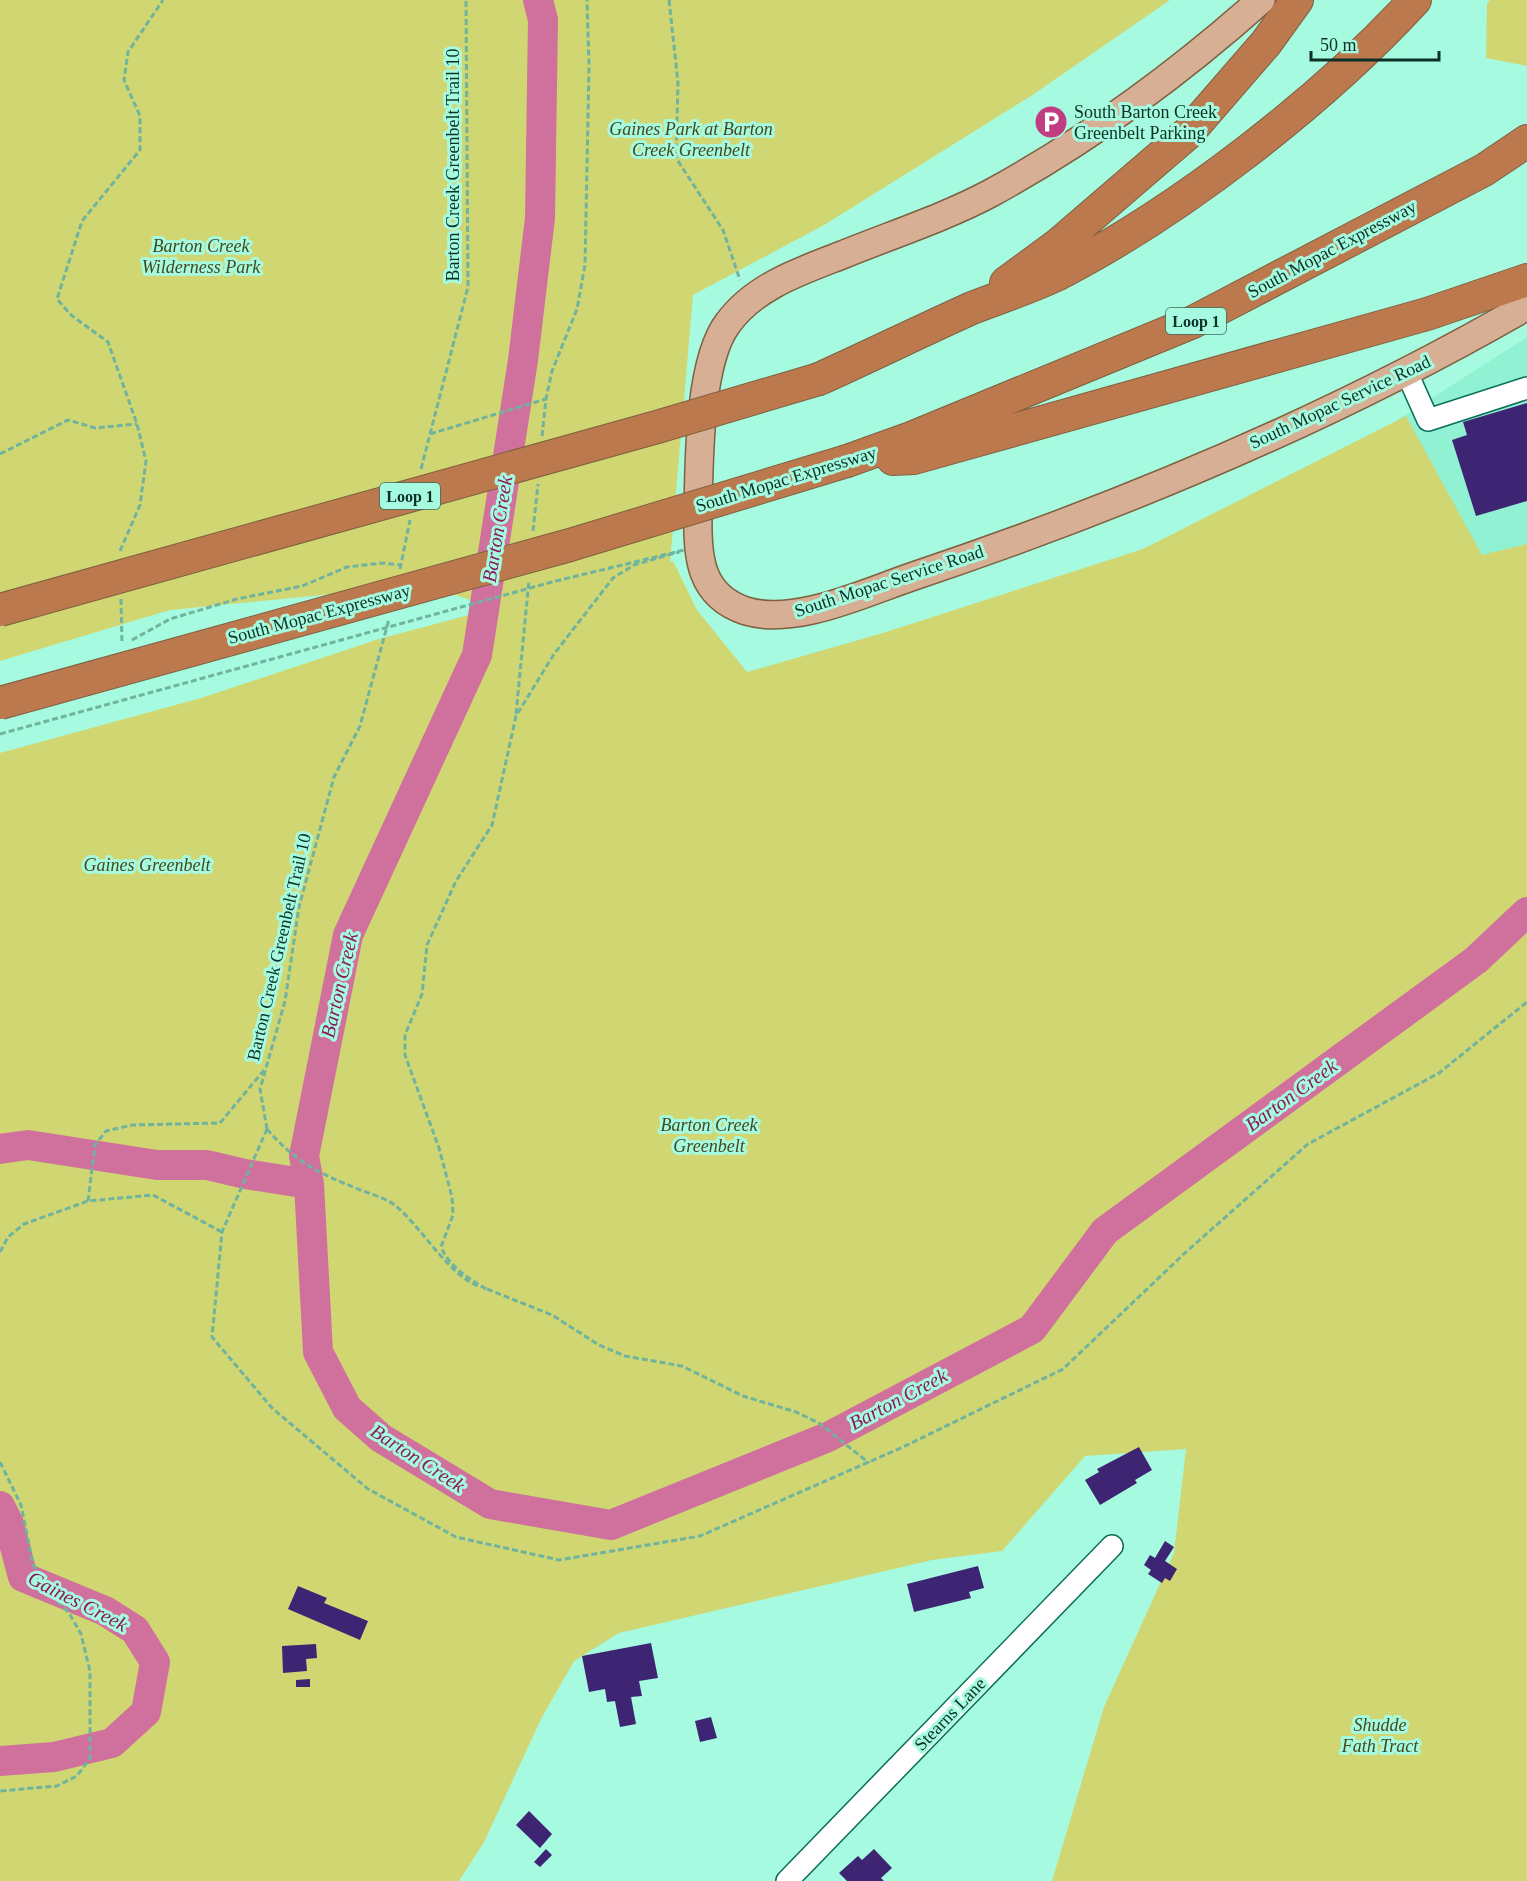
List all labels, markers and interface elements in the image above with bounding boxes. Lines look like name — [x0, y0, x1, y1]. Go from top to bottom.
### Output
scale bar — [1311, 24, 1438, 62]
text: 50 m — [1320, 35, 1357, 55]
street label: Barton Creek Greenbelt Trail 10 — [443, 49, 463, 281]
place label: South Barton Creek Greenbelt Parking — [1074, 102, 1217, 143]
parking icon: South Barton Creek Greenbelt Parking — [1033, 104, 1069, 140]
park label: Gaines Park at Barton Creek Greenbelt — [609, 119, 773, 160]
street label: South Mopac Expressway — [1244, 196, 1420, 302]
park label: Barton Creek Wilderness Park — [142, 236, 261, 277]
road number: Loop 1 — [1166, 308, 1226, 334]
street label: South Mopac Service Road — [1246, 351, 1434, 453]
street label: South Mopac Expressway — [693, 442, 879, 516]
water label: Barton Creek — [478, 473, 516, 584]
road number: Loop 1 — [380, 483, 440, 509]
street label: South Mopac Service Road — [792, 541, 986, 621]
street label: South Mopac Expressway — [226, 580, 412, 648]
street label: Barton Creek Greenbelt Trail 10 — [243, 831, 315, 1063]
park label: Gaines Greenbelt — [84, 855, 211, 875]
water label: Barton Creek — [316, 929, 362, 1040]
water label: Barton Creek — [1241, 1054, 1342, 1136]
park label: Barton Creek Greenbelt — [661, 1115, 758, 1156]
water label: Barton Creek — [845, 1364, 952, 1434]
water label: Barton Creek — [367, 1419, 470, 1497]
water label: Gaines Creek — [25, 1567, 132, 1636]
street label: Stearns Lane — [910, 1673, 990, 1755]
park label: Shudde Fath Tract — [1341, 1715, 1419, 1756]

